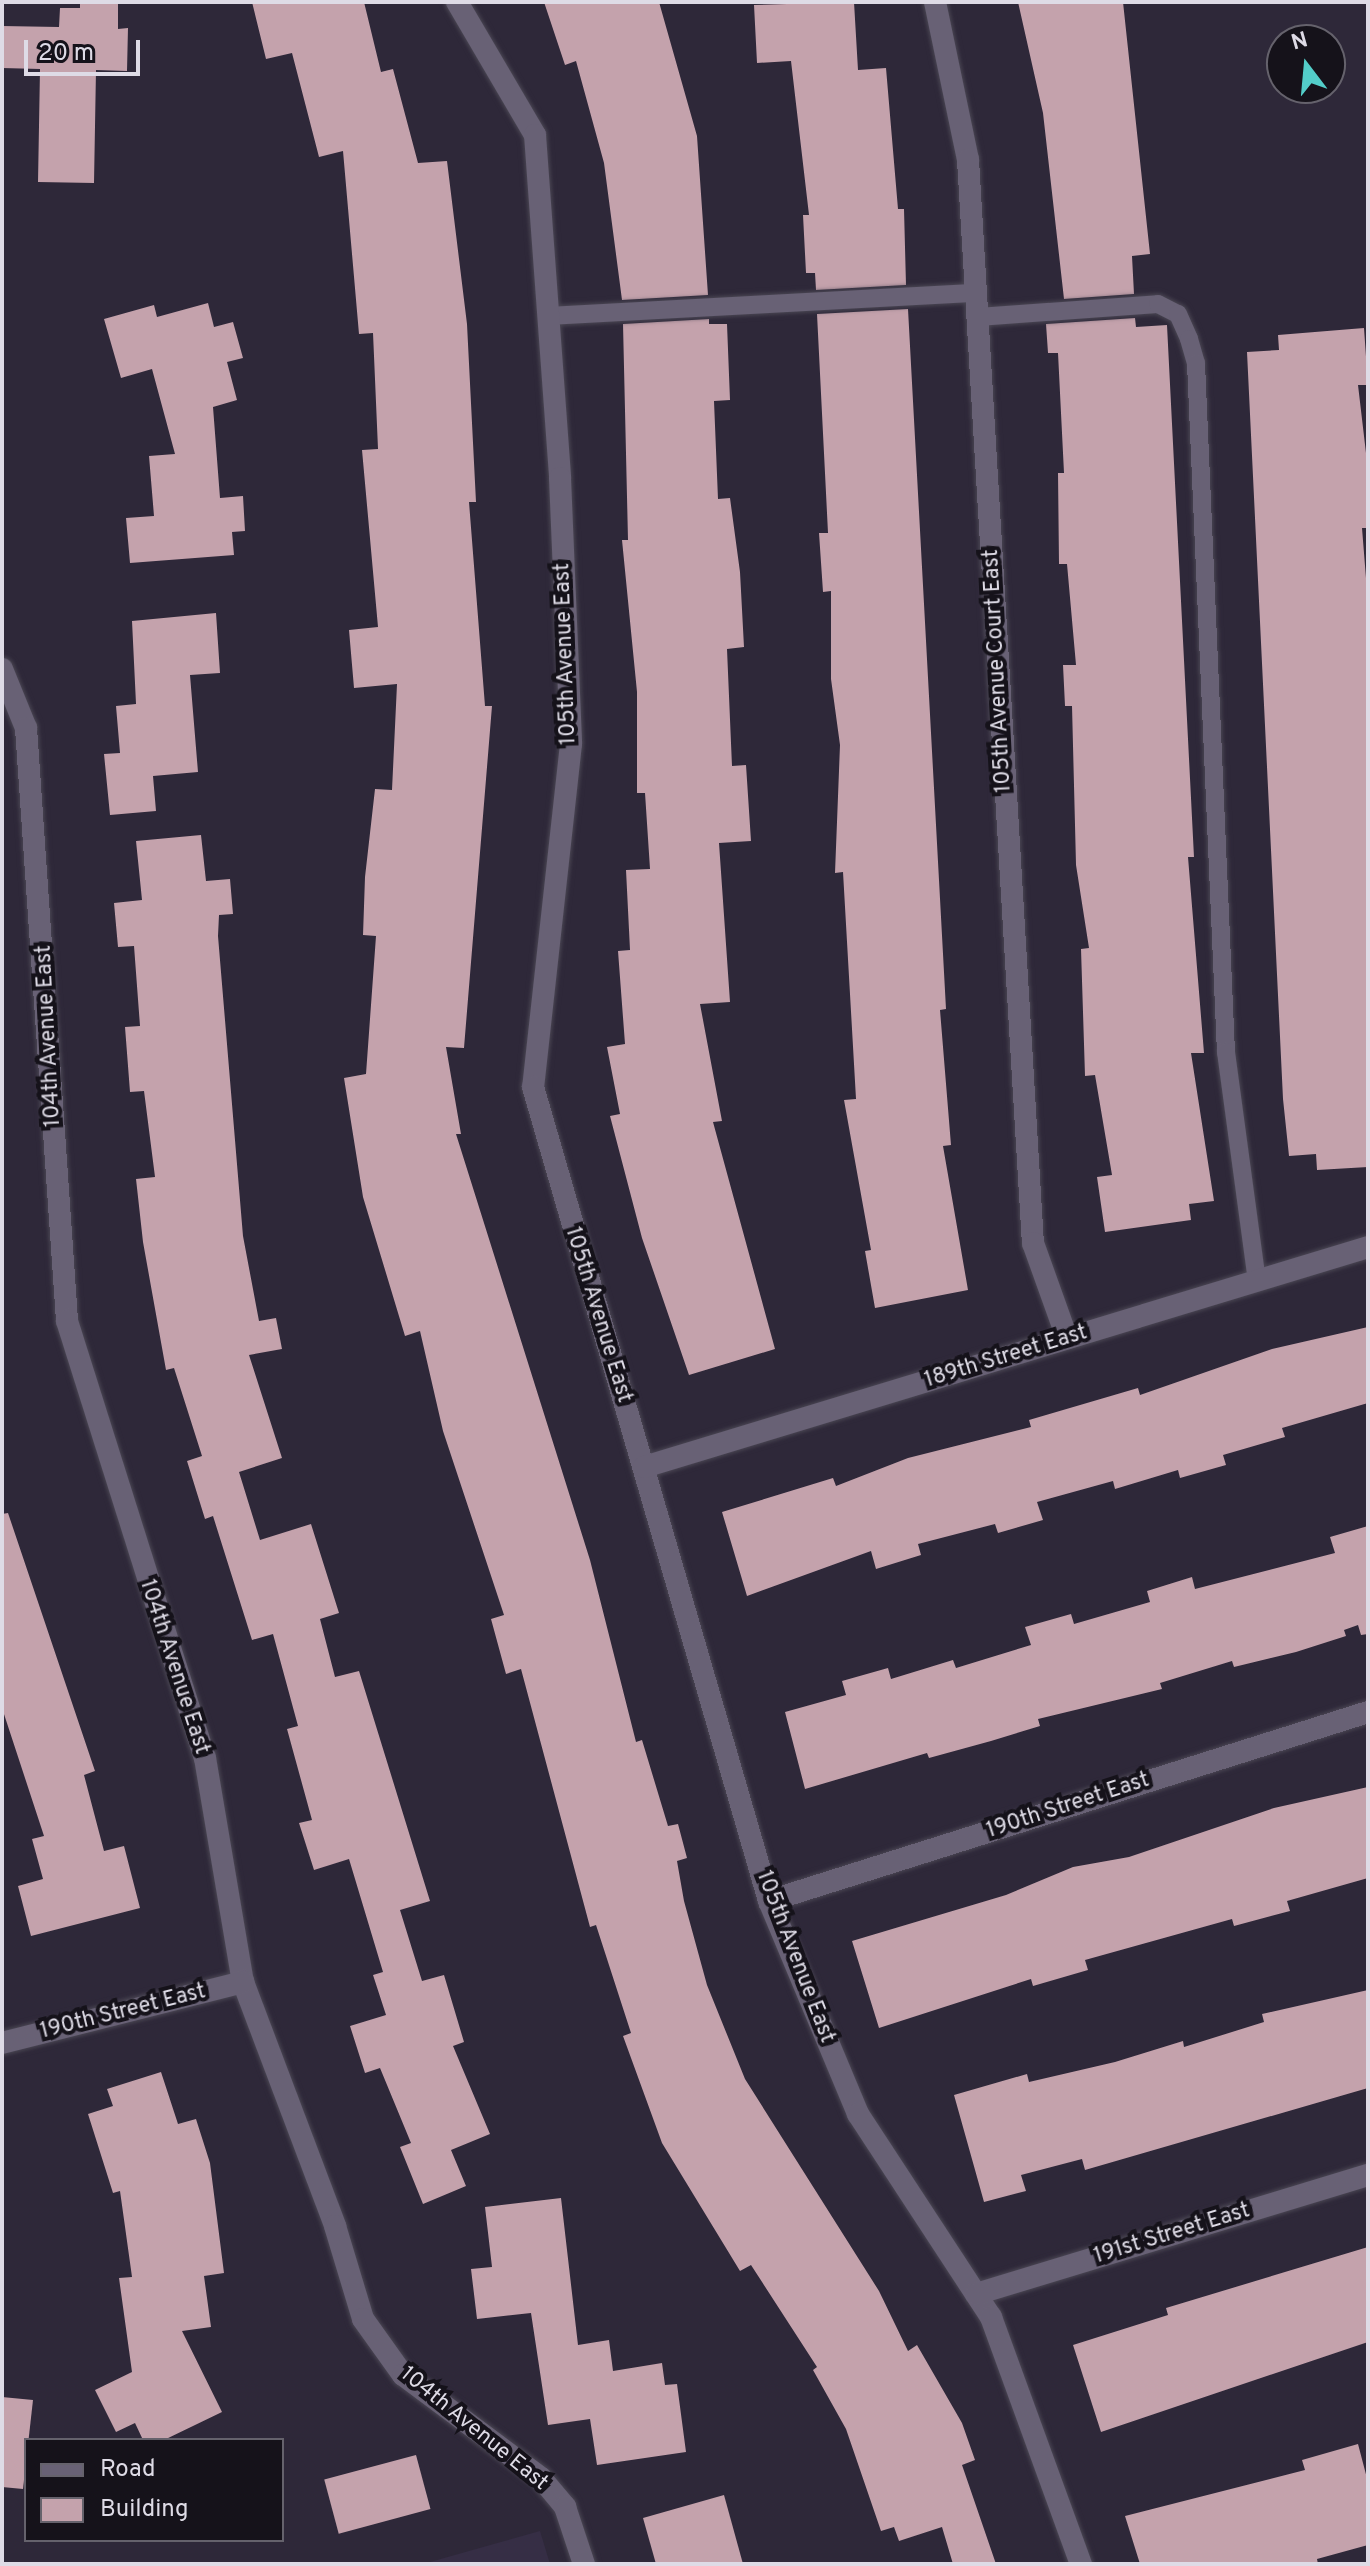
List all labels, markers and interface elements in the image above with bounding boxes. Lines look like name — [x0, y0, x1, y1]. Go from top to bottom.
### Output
scale bar — [28, 24, 144, 74]
north arrow — [1266, 24, 1346, 104]
text: N — [1288, 27, 1311, 58]
text: 20 m — [38, 39, 94, 69]
street label: 105th Avenue Court East — [978, 548, 1018, 794]
street label: 105th Avenue East — [550, 562, 582, 746]
street label: 104th Avenue East — [31, 944, 67, 1128]
street label: 105th Avenue East — [559, 1224, 637, 1406]
street label: 189th Street East — [922, 1320, 1090, 1394]
street label: 104th Avenue East — [133, 1576, 215, 1758]
street label: 190th Street East — [983, 1767, 1153, 1845]
street label: 105th Avenue East — [750, 1867, 840, 2047]
street label: 190th Street East — [38, 1979, 208, 2045]
street label: 191st Street East — [1091, 2198, 1253, 2270]
street label: 104th Avenue East — [395, 2361, 553, 2497]
legend — [24, 2438, 284, 2542]
text: Road — [100, 2455, 156, 2485]
text: Building — [100, 2495, 189, 2525]

